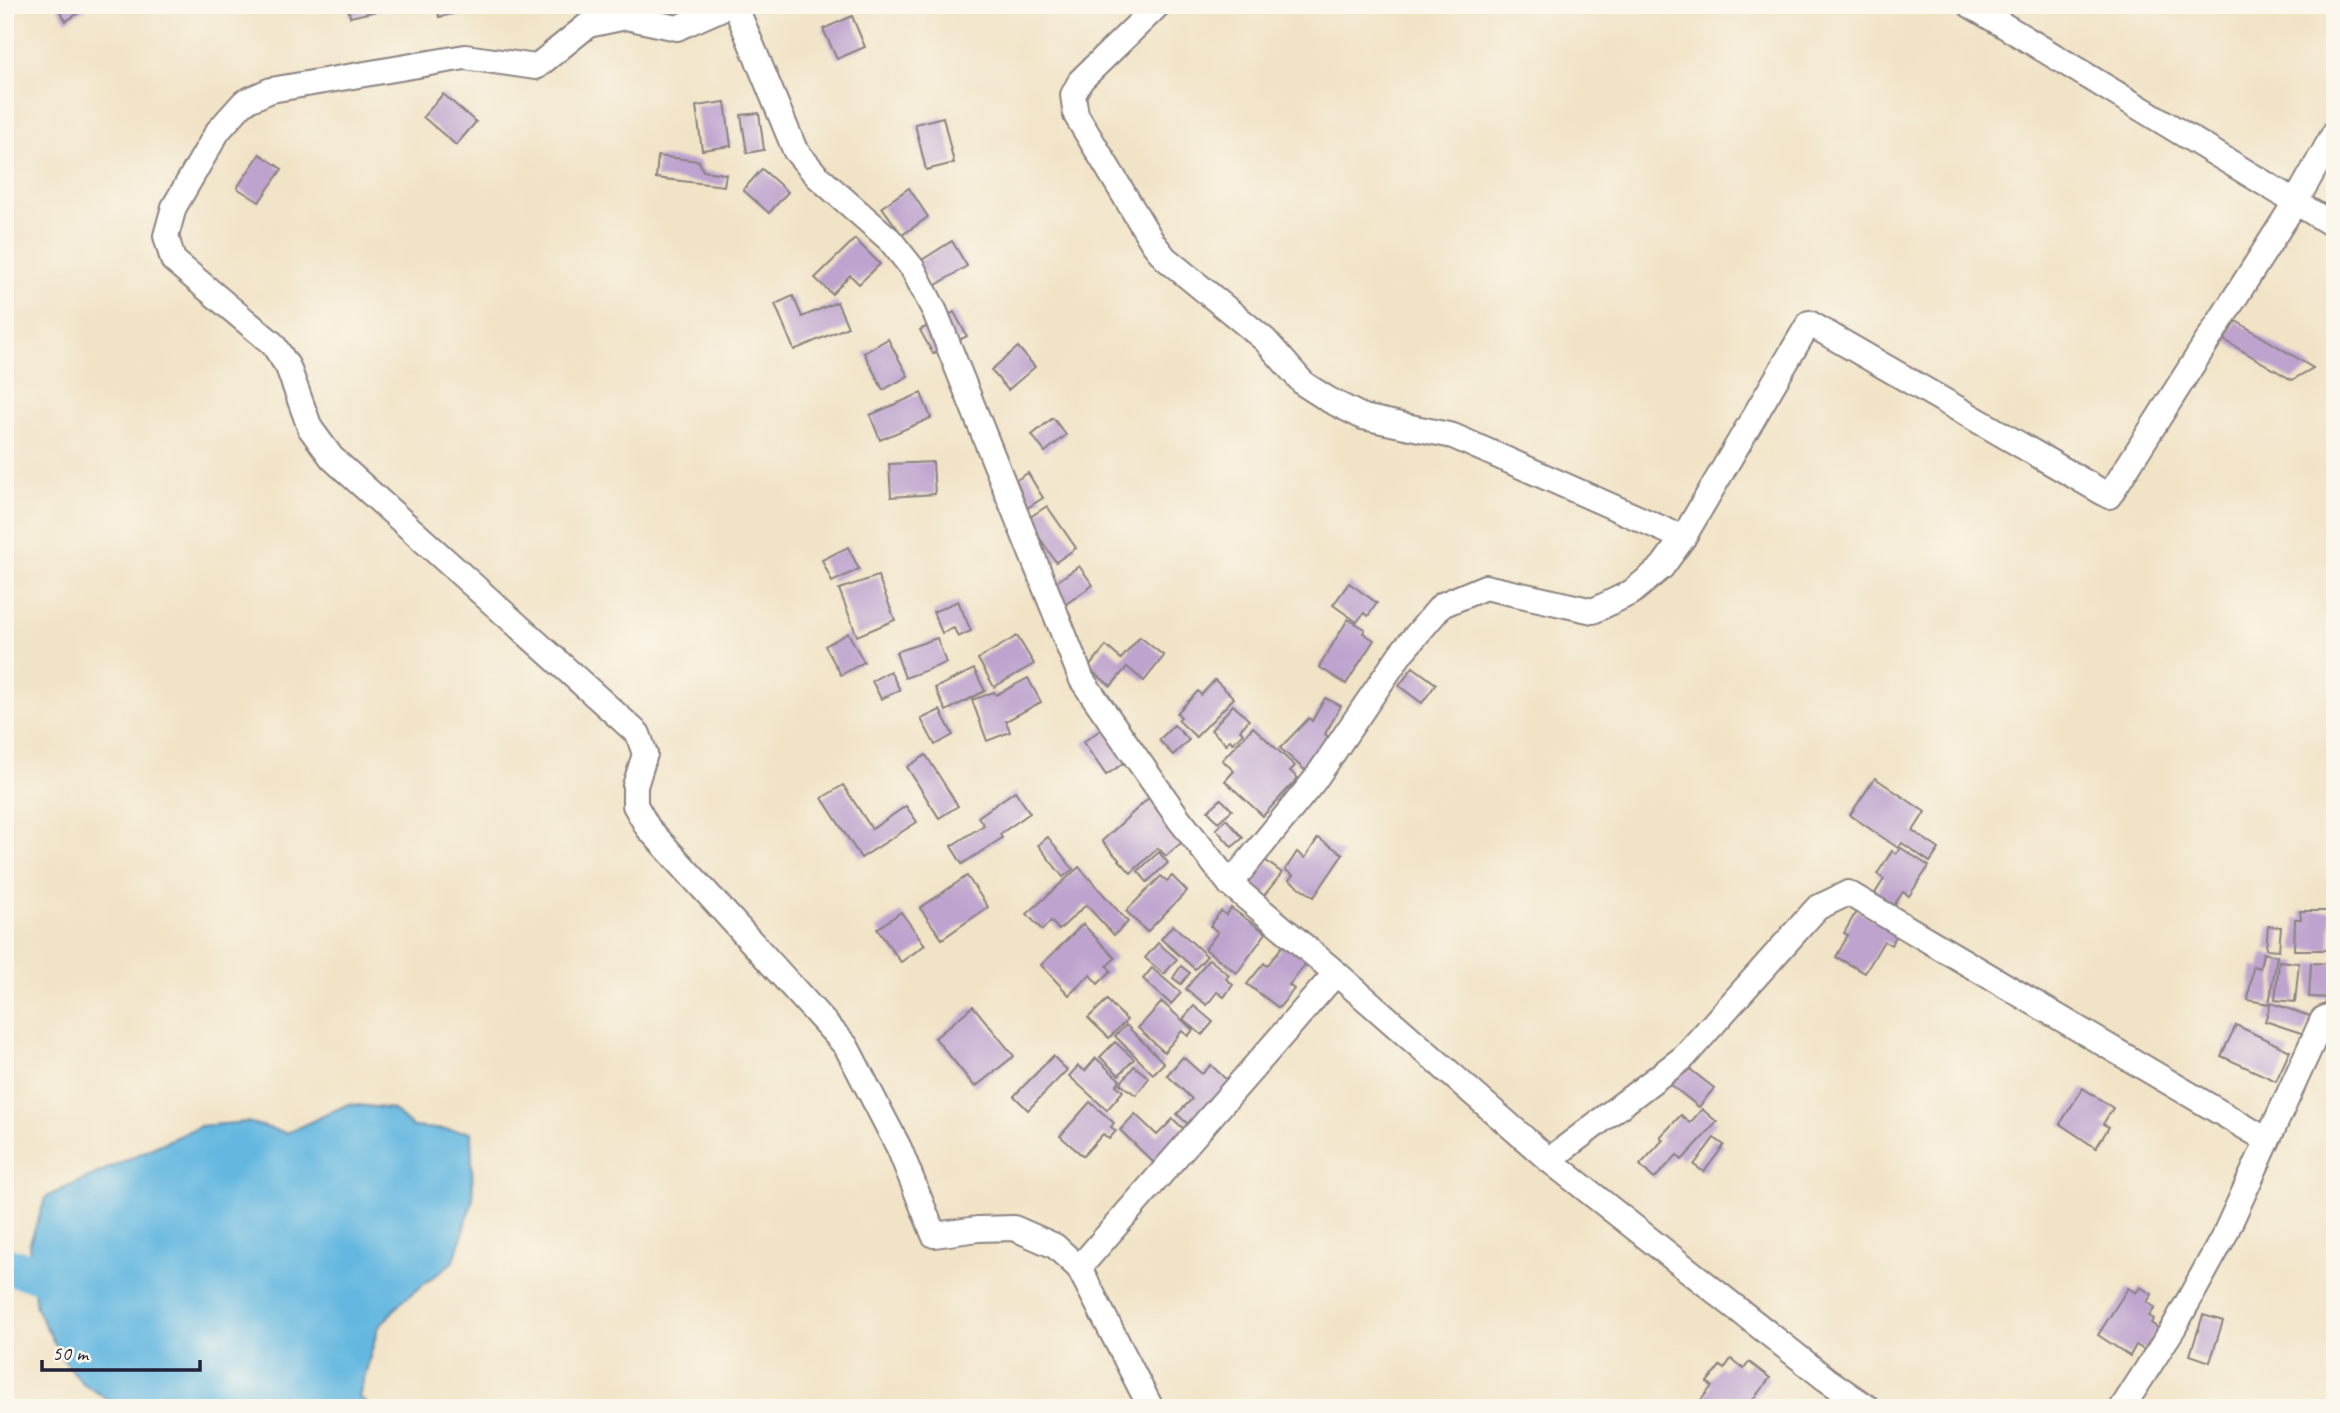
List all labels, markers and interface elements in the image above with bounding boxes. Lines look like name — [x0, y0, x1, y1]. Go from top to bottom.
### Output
scale bar — [42, 1329, 200, 1373]
text: 50 m — [52, 1340, 90, 1366]

